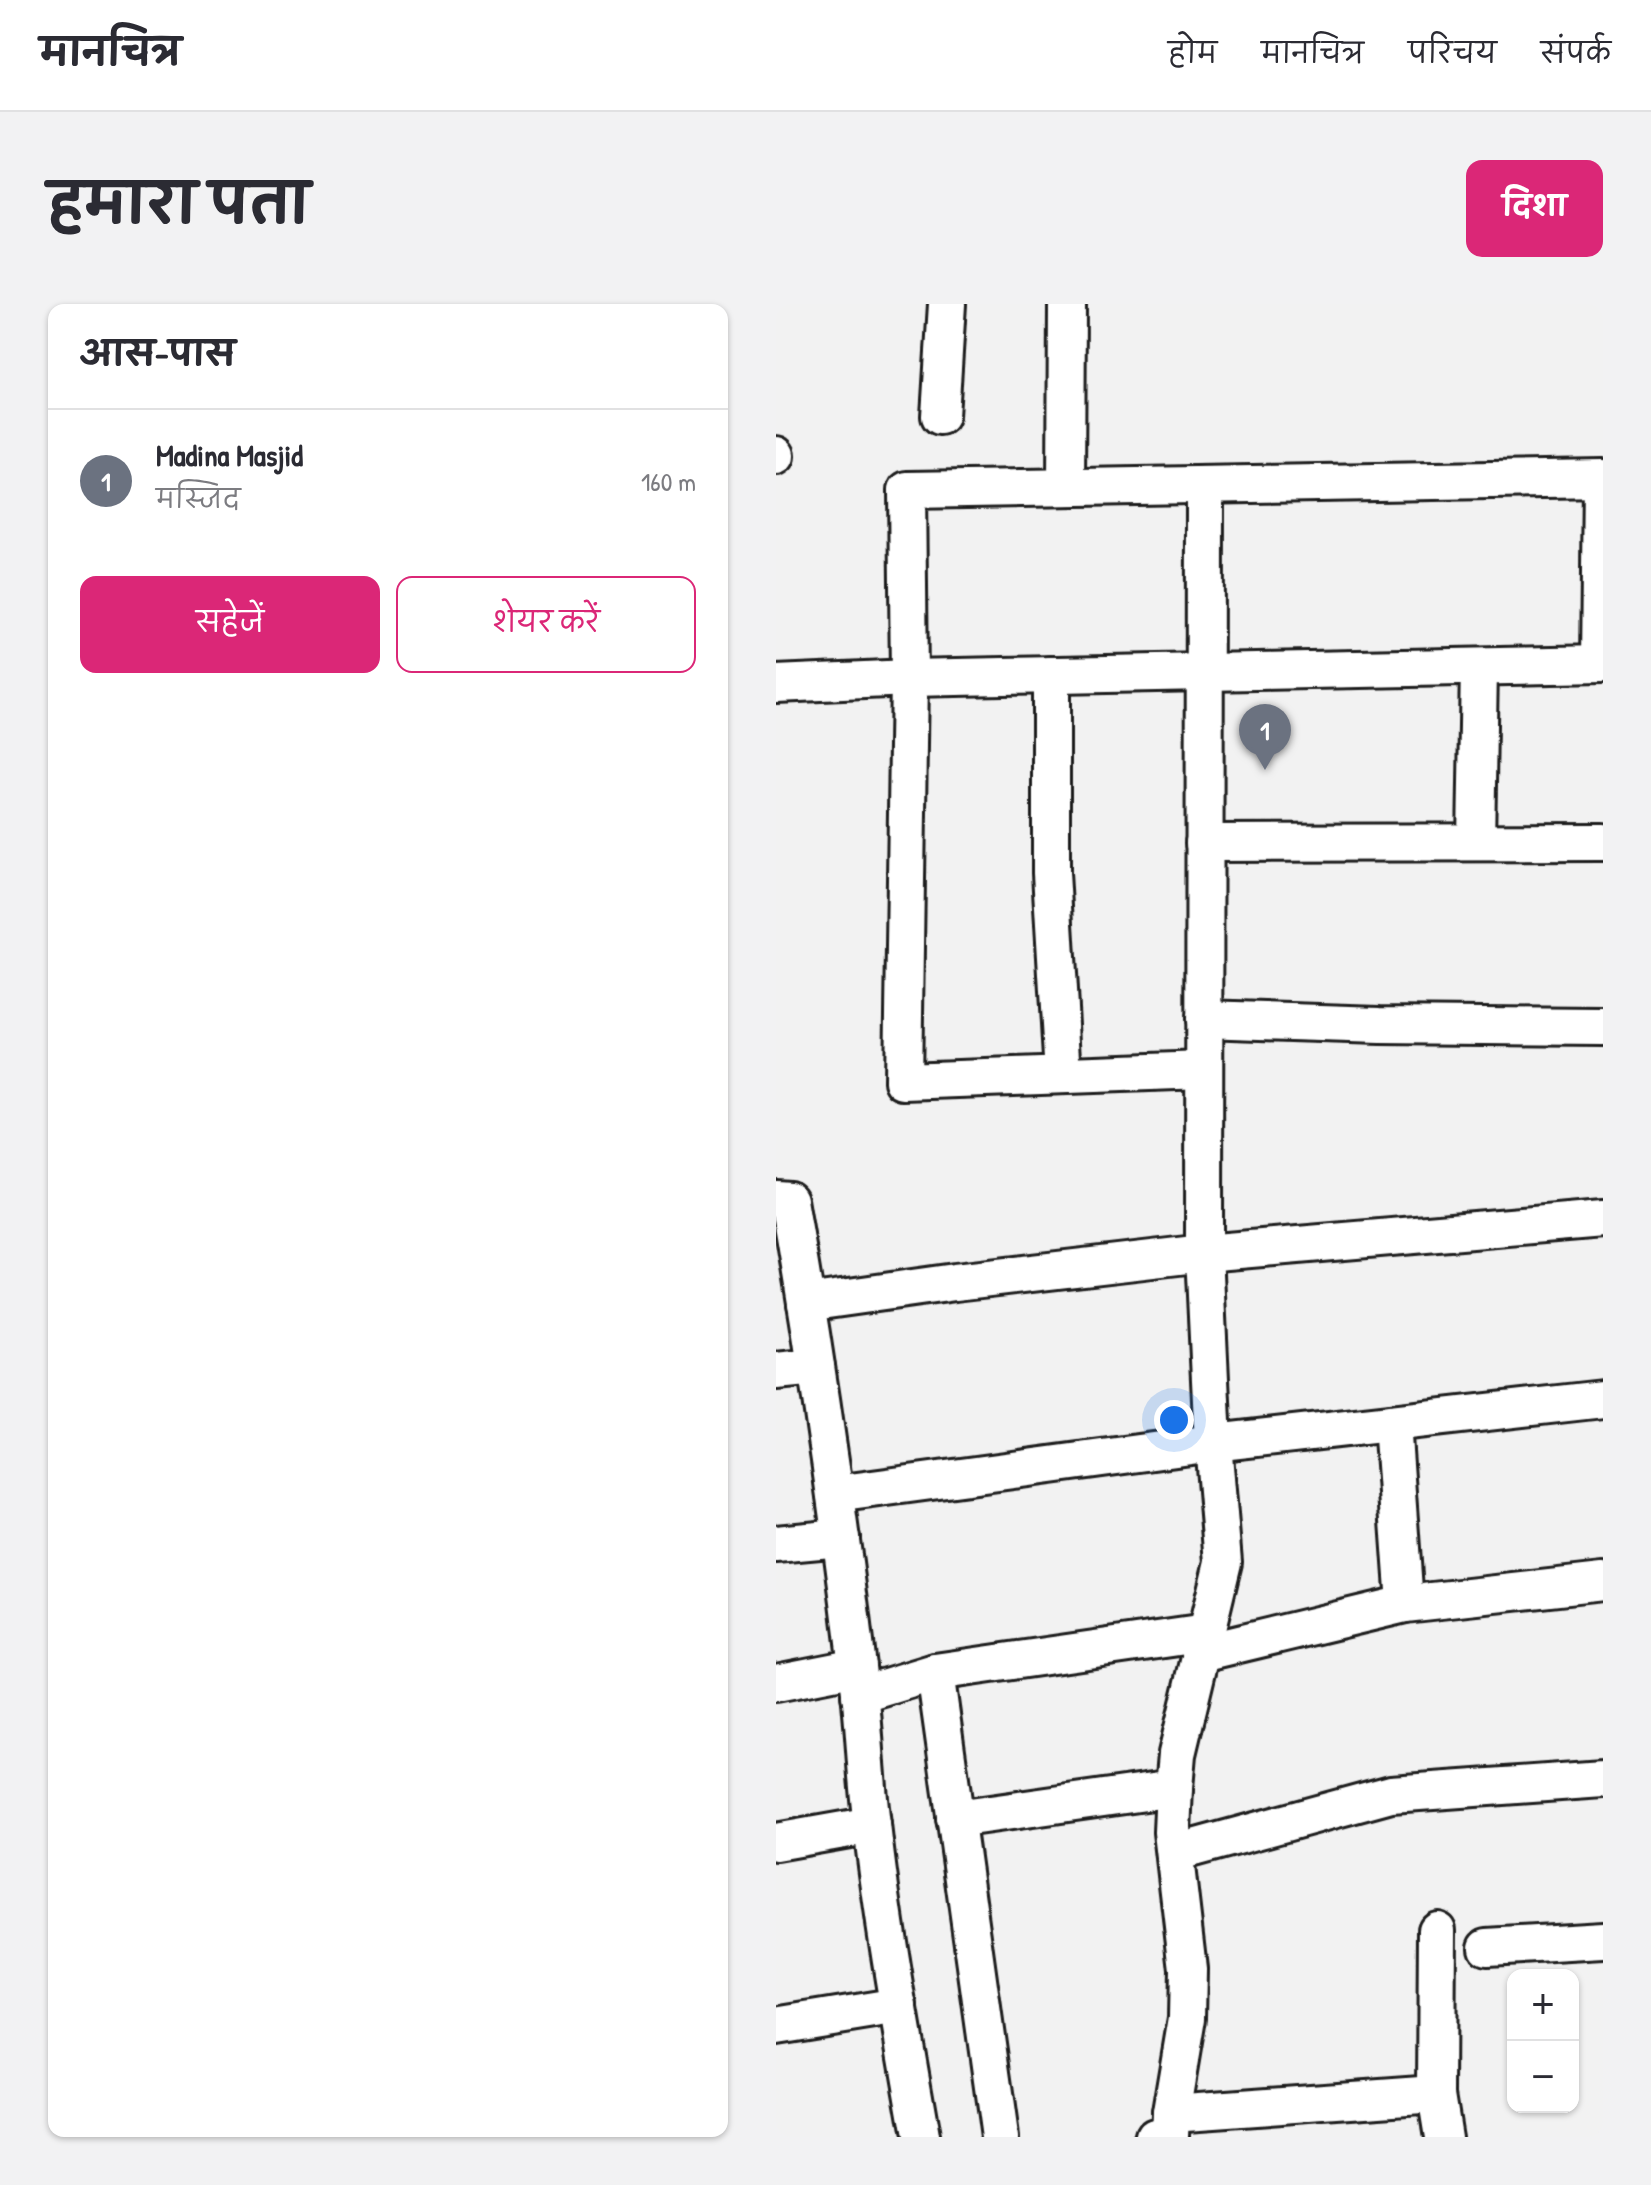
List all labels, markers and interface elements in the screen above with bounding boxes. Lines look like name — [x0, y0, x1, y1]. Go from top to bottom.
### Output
text: मानचित्र — [40, 25, 181, 77]
text: होम — [1168, 34, 1217, 72]
text: मानचित्र — [1261, 34, 1364, 72]
text: परिचय — [1408, 34, 1497, 72]
text: संपर्क — [1541, 34, 1611, 72]
button: दिशा — [1466, 160, 1603, 257]
text: हमारा पता — [48, 165, 310, 240]
text: आस-पास — [80, 330, 235, 376]
text: Madina Masjid — [156, 435, 303, 475]
text: 1 — [101, 464, 111, 499]
text: 160 m — [641, 464, 696, 499]
text: मस्जिद — [156, 481, 241, 516]
button: सहेजें — [80, 576, 380, 673]
button: शेयर करें — [396, 576, 696, 673]
pin: 1 — [1239, 704, 1291, 770]
your location — [1154, 1400, 1194, 1440]
map controls — [1507, 1969, 1579, 2113]
button: + — [1507, 1969, 1579, 2041]
button: − — [1507, 2041, 1579, 2113]

